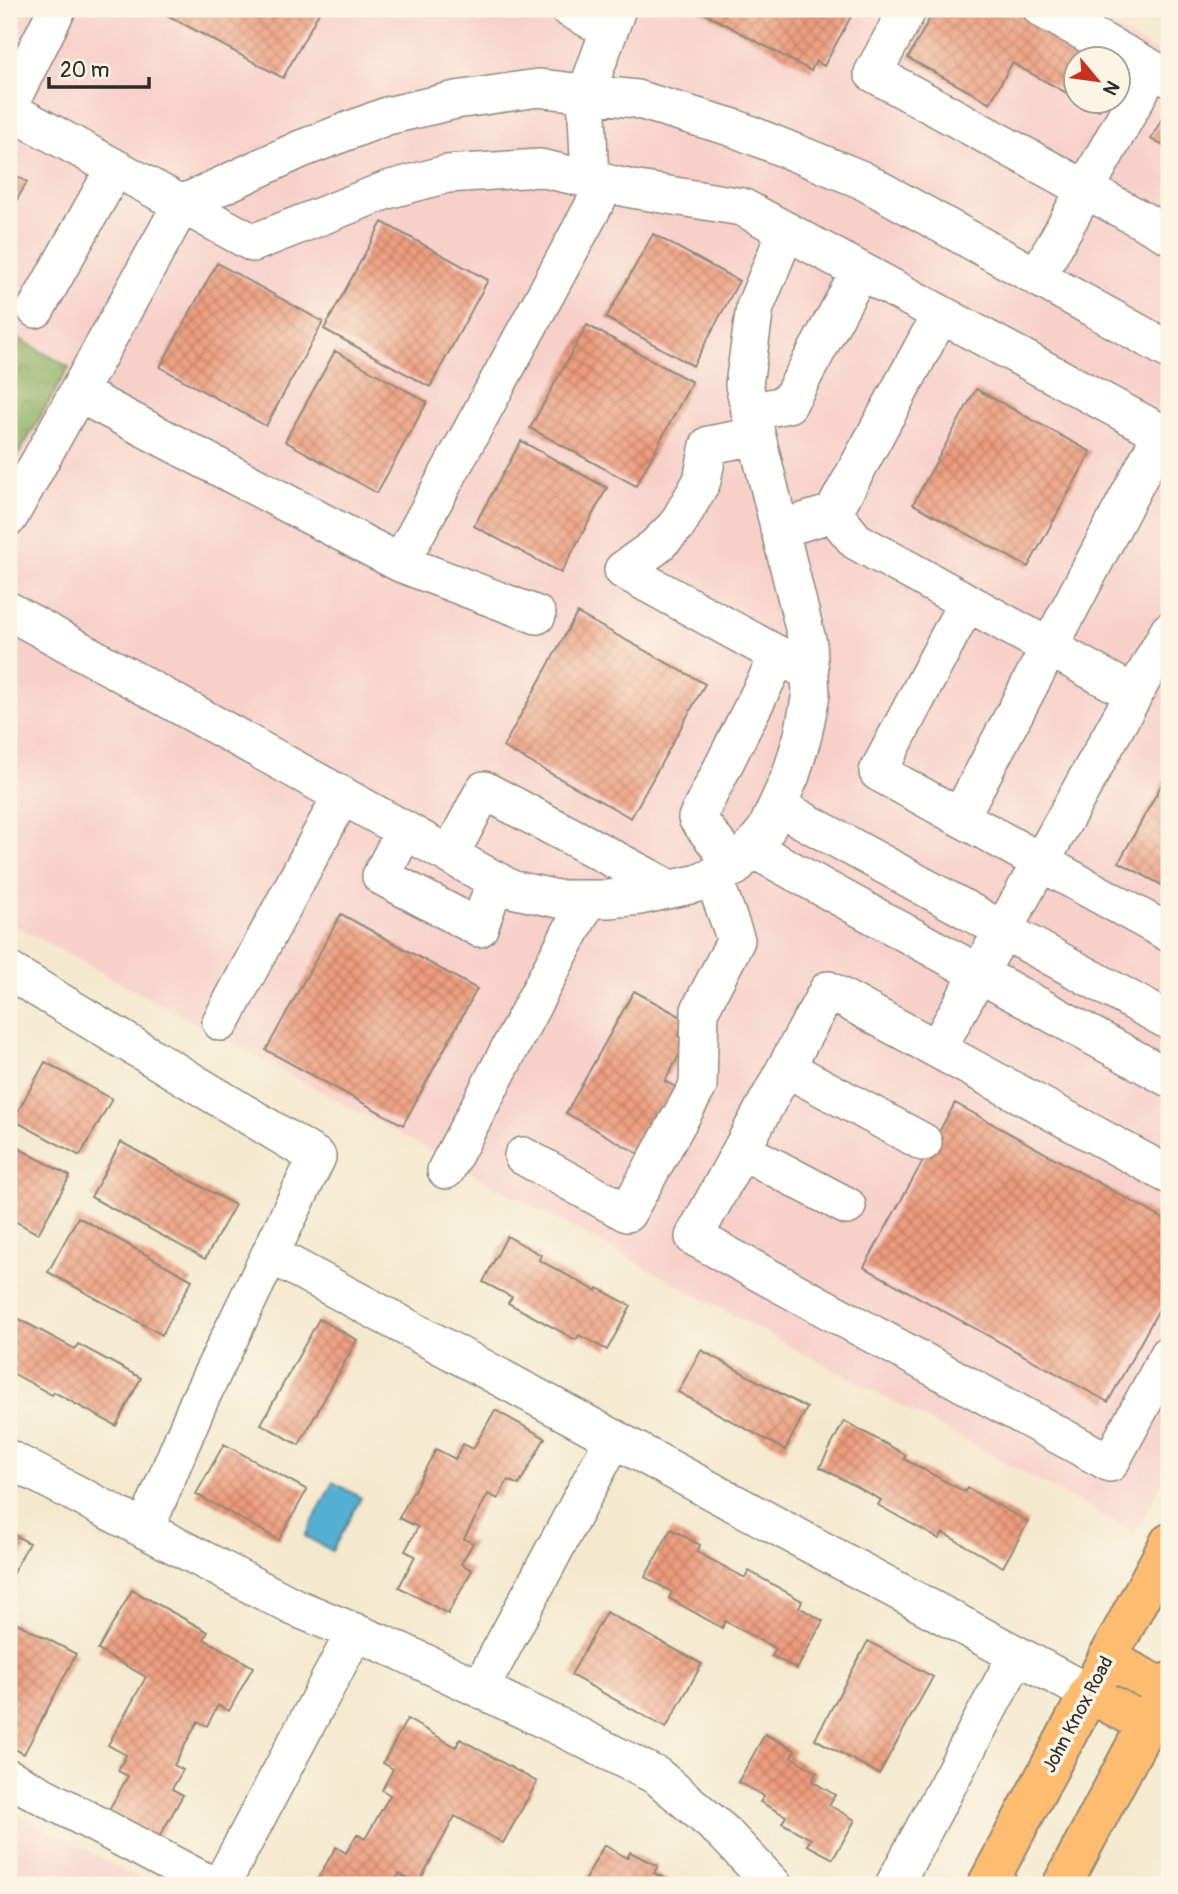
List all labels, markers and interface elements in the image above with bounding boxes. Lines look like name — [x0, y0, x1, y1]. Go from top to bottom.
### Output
scale bar — [49, 46, 149, 90]
north arrow — [1062, 46, 1132, 116]
text: 20 m — [60, 57, 109, 84]
text: N — [1097, 76, 1125, 99]
street label: John Knox Road — [1037, 1652, 1119, 1777]

